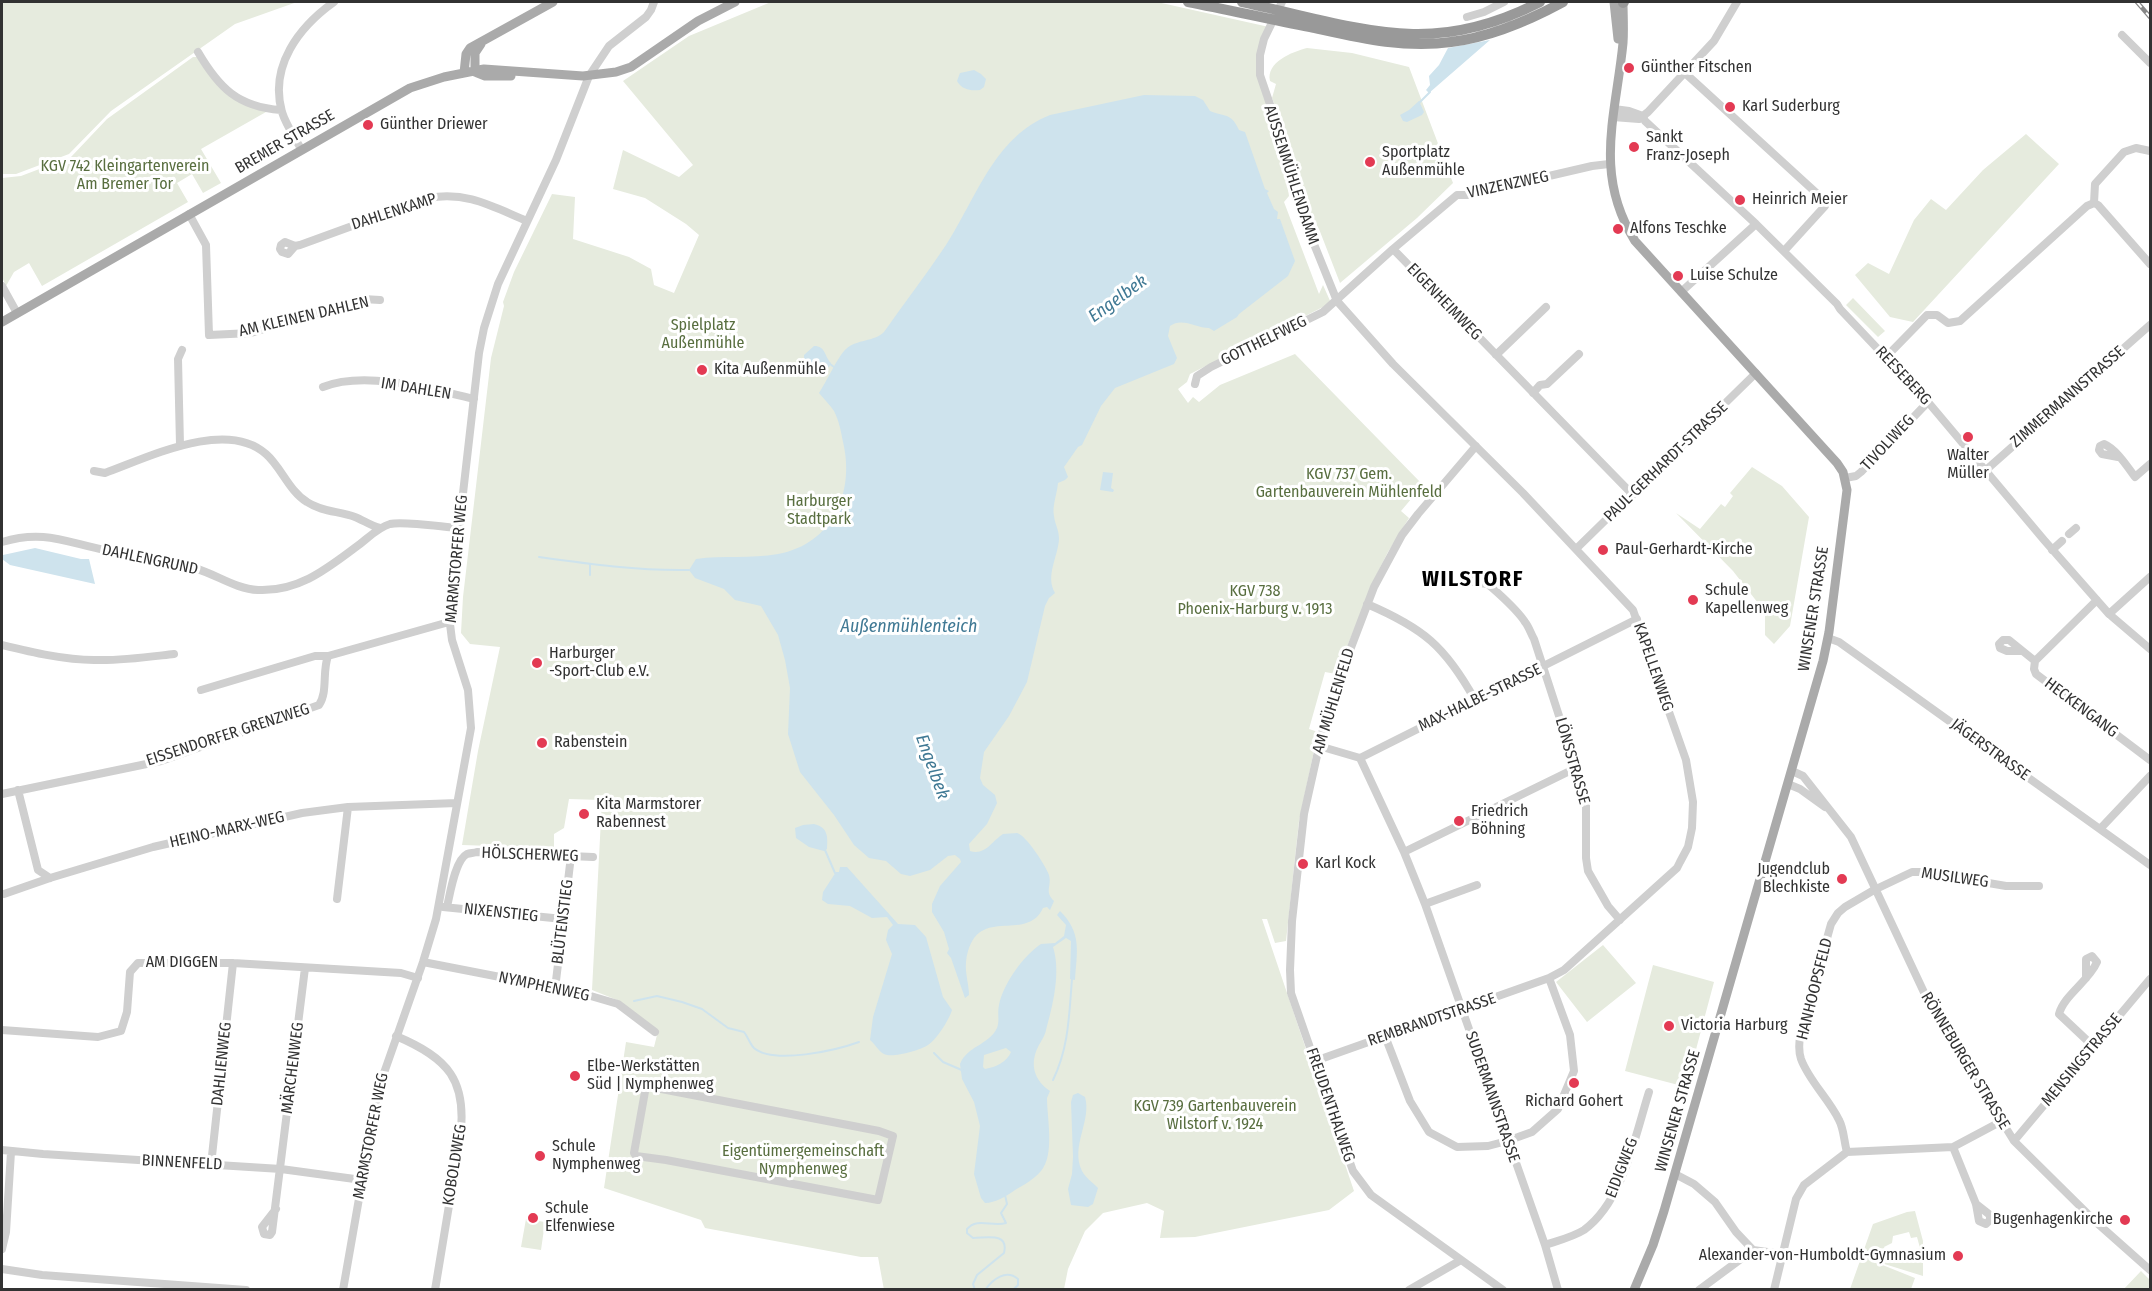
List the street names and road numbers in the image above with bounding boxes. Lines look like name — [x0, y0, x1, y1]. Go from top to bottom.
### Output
street label: AUSSENMÜHLENDAMM — [1259, 103, 1323, 247]
street label: BREMER STRASSE — [232, 106, 338, 178]
street label: VINZENZWEG — [1465, 167, 1551, 203]
street label: DAHLENKAMP — [349, 189, 439, 235]
street label: EIGENHEIMWEG — [1403, 260, 1485, 344]
street label: AM KLEINEN DAHLEN — [237, 293, 371, 341]
street label: GOTTHELFWEG — [1218, 312, 1310, 370]
street label: ZIMMERMANNSTRASSE — [2007, 342, 2129, 452]
street label: REESEBERG — [1871, 343, 1935, 409]
street label: IM DAHLEN — [379, 374, 453, 404]
street label: PAUL-GERHARDT-STRASSE — [1600, 398, 1732, 526]
street label: TIVOLIWEG — [1857, 411, 1919, 475]
street label: MARMSTORFER WEG — [442, 494, 472, 624]
street label: DAHLENGRUND — [100, 540, 200, 580]
street label: WINSENER STRASSE — [1795, 545, 1833, 673]
street label: KAPELLENWEG — [1629, 620, 1677, 714]
street label: AM MÜHLENFELD — [1309, 646, 1359, 756]
street label: MAX-HALBE-STRASSE — [1415, 660, 1545, 736]
street label: HECKENGANG — [2040, 674, 2122, 742]
street label: EISSENDORFER GRENZWEG — [144, 699, 312, 771]
street label: LÖNSSTRASSE — [1550, 715, 1594, 807]
street label: JÄGERSTRASSE — [1947, 715, 2033, 785]
street label: HEINO-MARX-WEG — [168, 807, 286, 853]
street label: HÖLSCHERWEG — [481, 844, 579, 866]
street label: MUSILWEG — [1920, 864, 1990, 892]
street label: BLÜTENSTIEG — [548, 879, 578, 965]
street label: NIXENSTIEG — [463, 900, 539, 926]
street label: HANHOOPSFELD — [1793, 936, 1837, 1042]
street label: AM DIGGEN — [146, 953, 218, 973]
street label: NYMPHENWEG — [497, 968, 591, 1006]
street label: REMBRANDTSTRASSE — [1365, 989, 1499, 1051]
street label: RÖNNEBURGER STRASSE — [1916, 989, 2014, 1133]
street label: MENSINGSTRASSE — [2038, 1010, 2126, 1110]
street label: DAHLIENWEG — [208, 1021, 236, 1107]
street label: MÄRCHENWEG — [278, 1021, 308, 1115]
street label: SUDERMANNSTRASSE — [1461, 1029, 1523, 1165]
street label: FREUDENTHALWEG — [1301, 1045, 1359, 1165]
street label: WINSENER STRASSE — [1651, 1048, 1705, 1174]
street label: MARMSTORFER WEG — [349, 1071, 393, 1201]
street label: KOBOLDWEG — [439, 1123, 471, 1207]
street label: EIDIGWEG — [1602, 1135, 1642, 1201]
street label: BINNENFELD — [141, 1151, 223, 1175]

